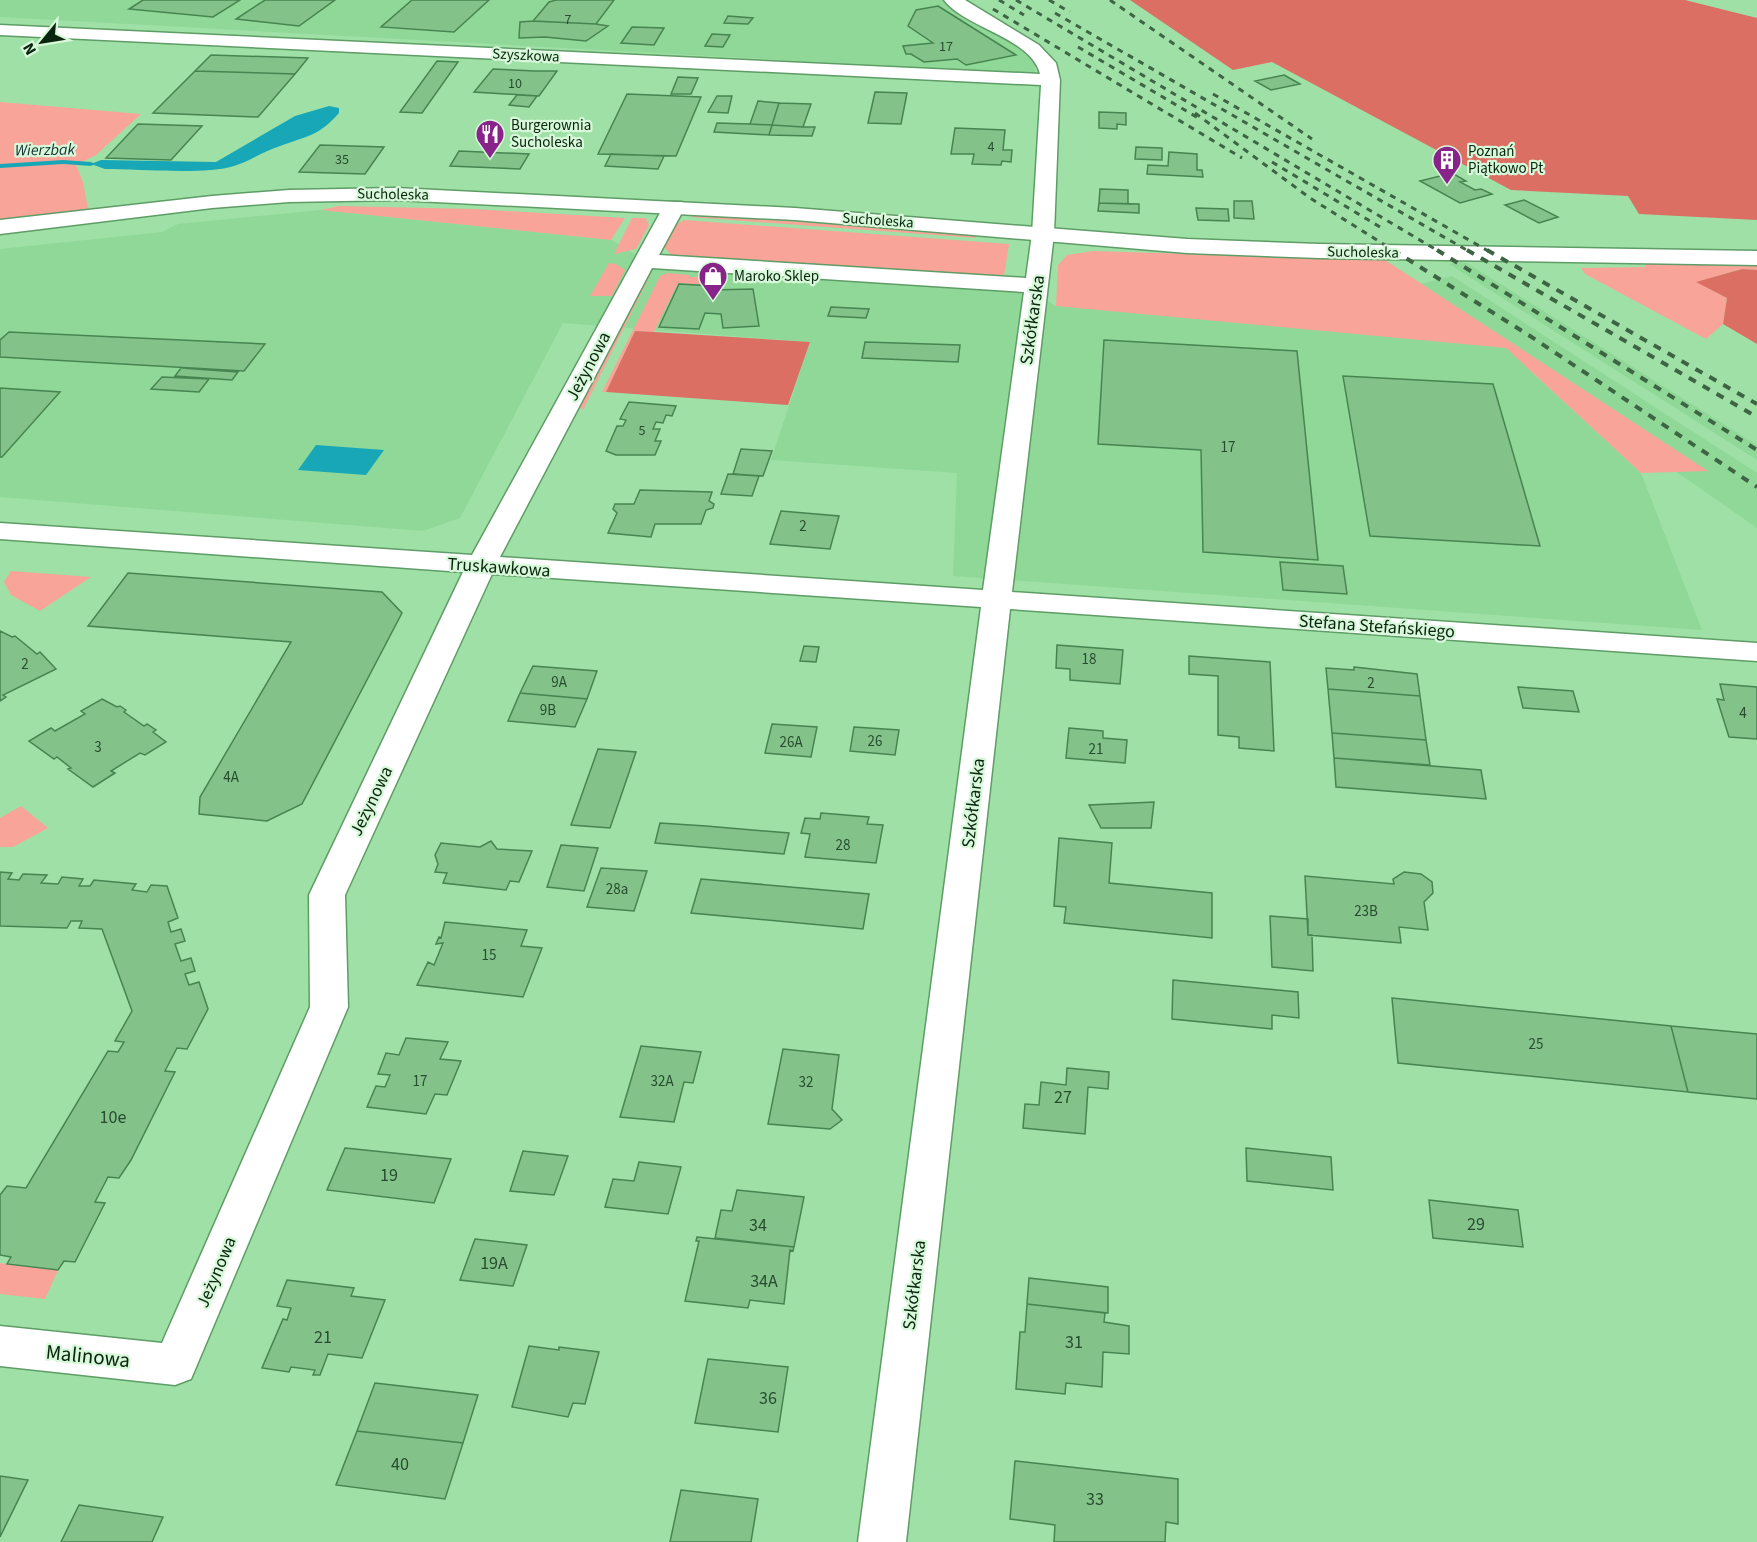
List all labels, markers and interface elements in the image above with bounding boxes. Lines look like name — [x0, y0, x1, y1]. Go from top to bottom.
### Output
house number: 7 — [565, 10, 572, 30]
north arrow — [12, 12, 72, 72]
house number: 17 — [939, 37, 953, 57]
text: N — [18, 39, 42, 59]
street label: Szyszkowa — [492, 43, 560, 68]
house number: 10 — [508, 74, 522, 94]
place label: Burgerownia Sucholeska — [511, 115, 591, 153]
restaurant icon: Burgerownia Sucholeska — [474, 118, 506, 160]
house number: 4 — [988, 137, 995, 157]
water label: Wierzbak — [15, 138, 76, 162]
place label: Poznań Piątkowo Pt — [1468, 141, 1543, 179]
building icon: Poznań Piątkowo Pt — [1431, 144, 1463, 186]
house number: 35 — [335, 150, 349, 170]
street label: Sucholeska — [357, 183, 429, 206]
street label: Sucholeska — [841, 208, 914, 233]
street label: Sucholeska — [1327, 241, 1399, 264]
shop icon: Maroko Sklep — [697, 260, 729, 302]
place label: Maroko Sklep — [734, 266, 819, 287]
street label: Szkółkarska — [1014, 274, 1051, 367]
street label: Jeżynowa — [560, 327, 617, 405]
house number: 5 — [639, 421, 646, 441]
house number: 17 — [1221, 437, 1235, 458]
house number: 2 — [799, 516, 807, 537]
street label: Truskawkowa — [447, 551, 551, 584]
street label: Stefana Stefańskiego — [1298, 609, 1456, 644]
house number: 18 — [1082, 649, 1096, 670]
house number: 2 — [21, 654, 29, 675]
house number: 9A — [551, 672, 568, 693]
house number: 2 — [1367, 673, 1375, 694]
house number: 9B — [540, 700, 556, 721]
house number: 4 — [1739, 703, 1747, 724]
house number: 26 — [868, 731, 882, 752]
house number: 26A — [779, 732, 803, 753]
house number: 3 — [94, 737, 102, 758]
house number: 21 — [1089, 739, 1103, 760]
street label: Szkółkarska — [956, 757, 991, 849]
street label: Jeżynowa — [344, 762, 399, 840]
house number: 4A — [223, 767, 240, 788]
house number: 28 — [836, 835, 850, 856]
house number: 28a — [606, 879, 628, 900]
house number: 23B — [1354, 901, 1378, 922]
house number: 15 — [482, 945, 496, 966]
house number: 25 — [1529, 1034, 1543, 1055]
house number: 17 — [413, 1071, 427, 1092]
house number: 32A — [650, 1071, 674, 1092]
house number: 32 — [799, 1072, 813, 1093]
house number: 27 — [1054, 1085, 1072, 1110]
house number: 10e — [100, 1105, 126, 1130]
house number: 19 — [380, 1163, 398, 1188]
house number: 29 — [1467, 1212, 1485, 1237]
house number: 34 — [749, 1213, 767, 1238]
street label: Jeżynowa — [190, 1233, 243, 1312]
street label: Szkółkarska — [897, 1239, 932, 1331]
house number: 19A — [480, 1251, 508, 1276]
house number: 34A — [750, 1269, 778, 1294]
house number: 21 — [314, 1325, 332, 1350]
house number: 31 — [1065, 1330, 1083, 1355]
street label: Malinowa — [44, 1337, 132, 1375]
house number: 36 — [759, 1386, 777, 1411]
house number: 40 — [391, 1452, 409, 1477]
house number: 33 — [1086, 1487, 1104, 1512]

